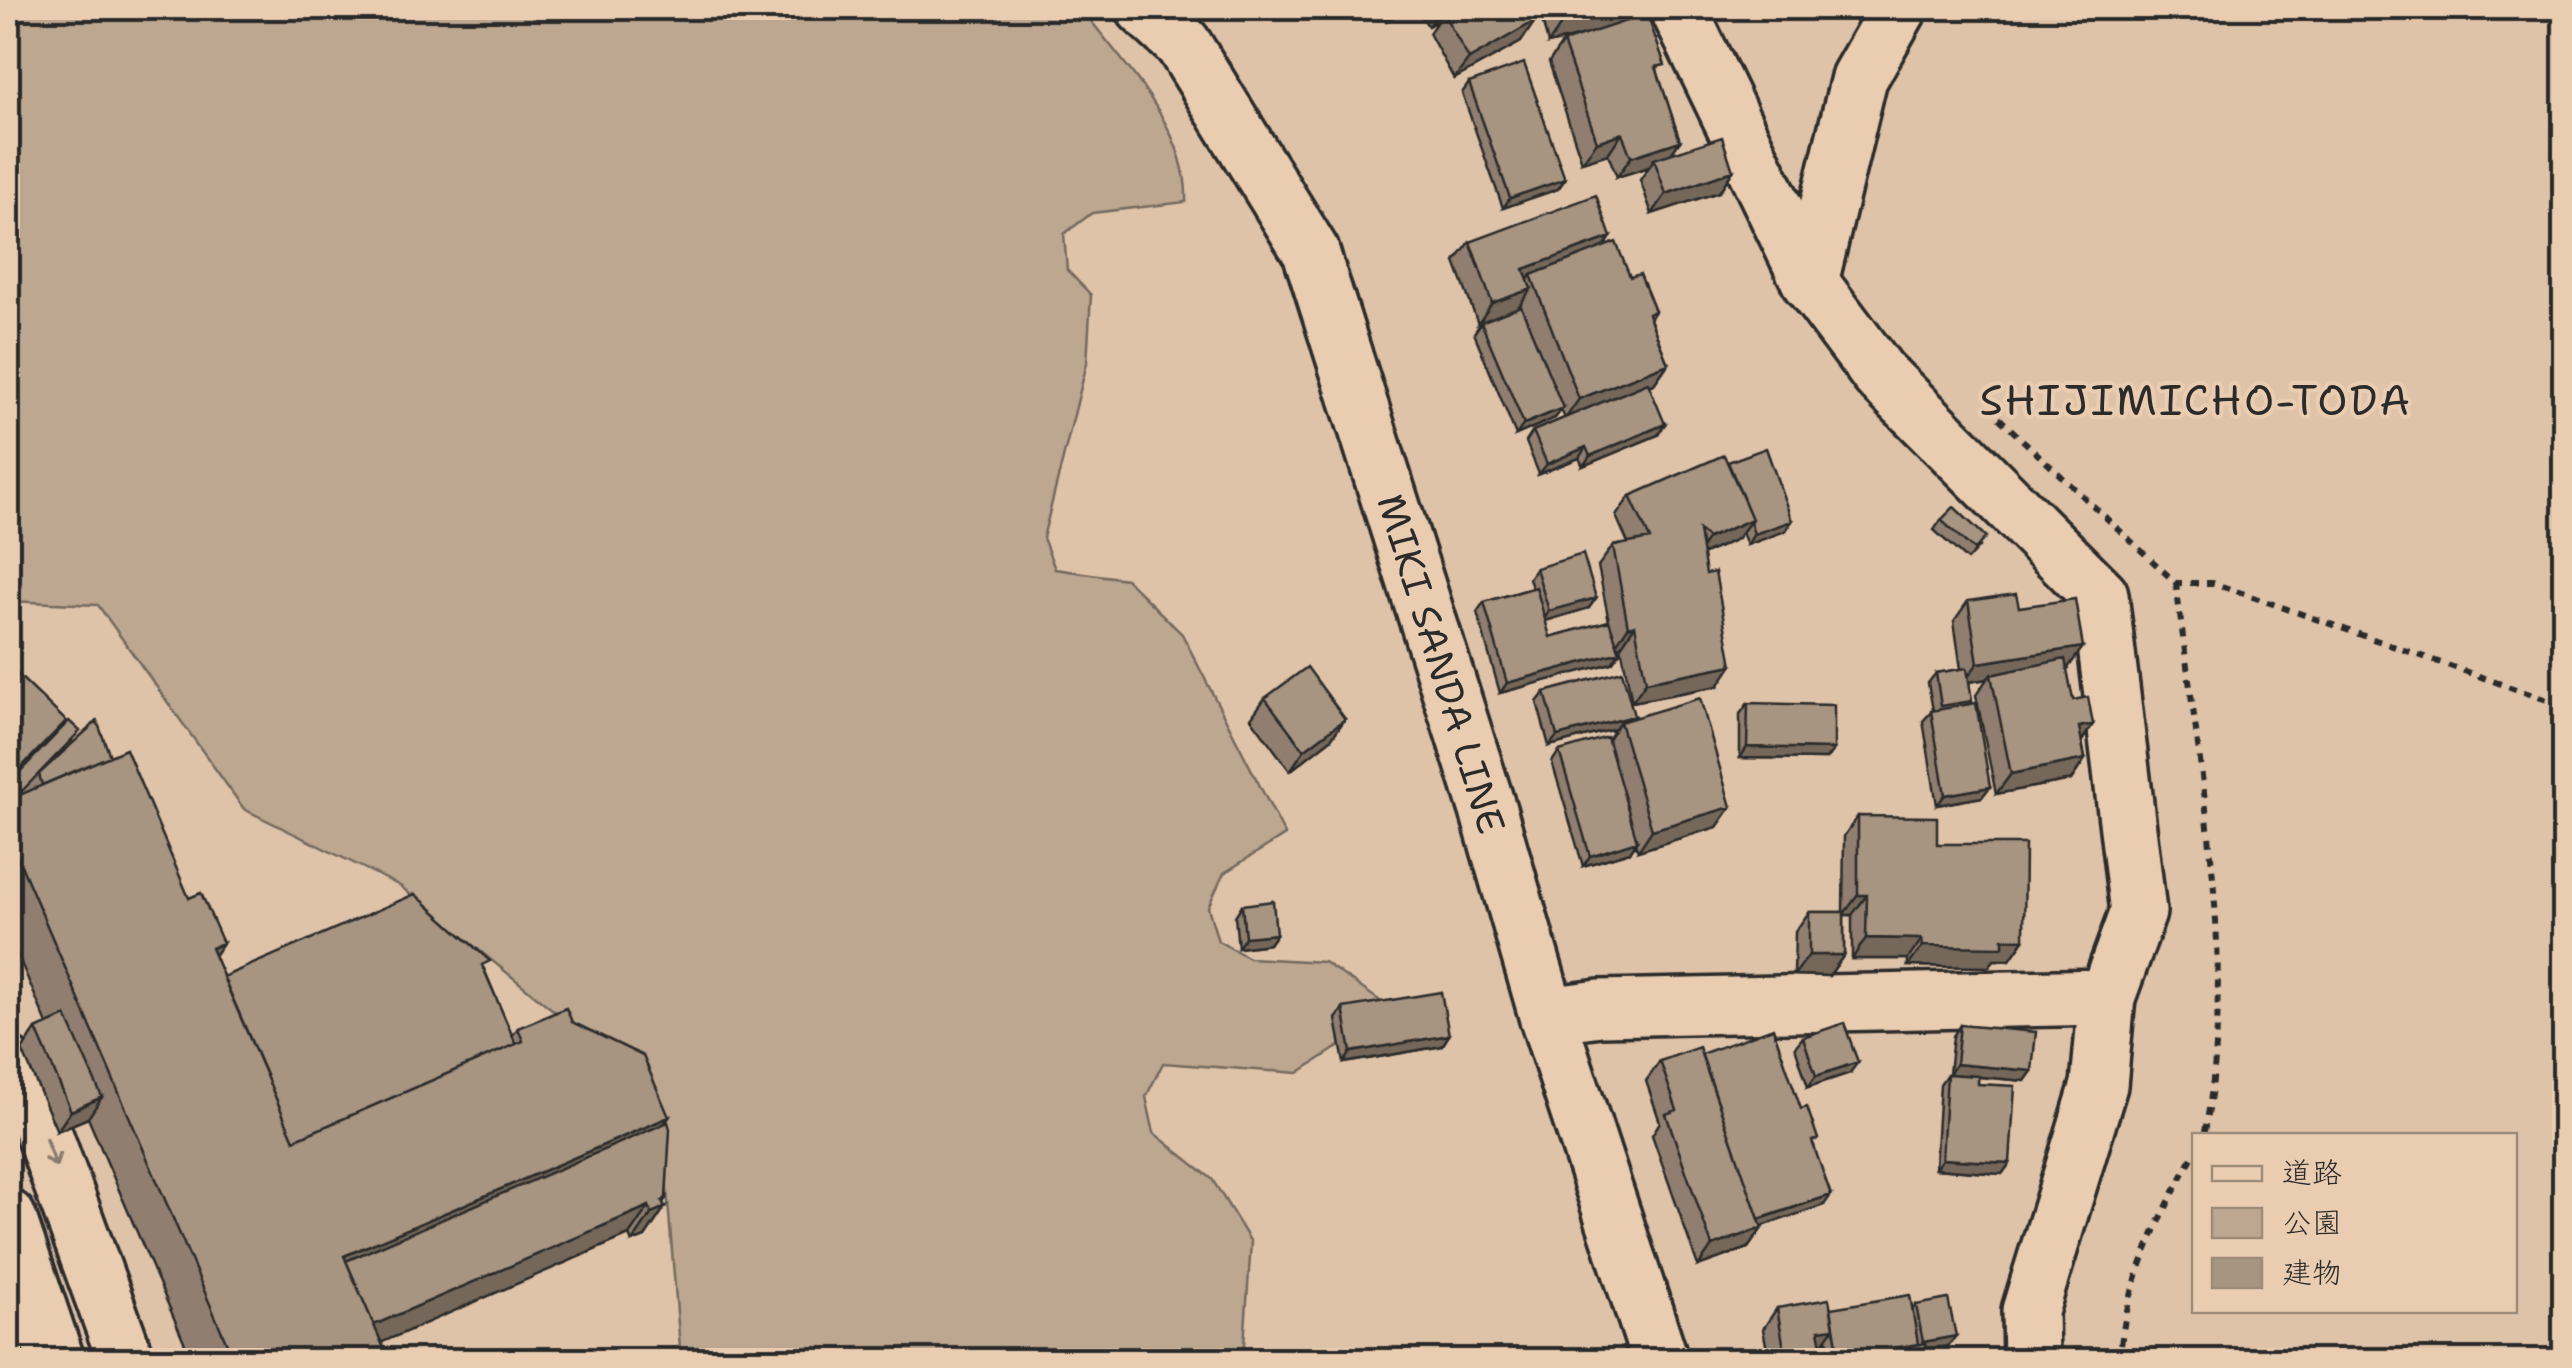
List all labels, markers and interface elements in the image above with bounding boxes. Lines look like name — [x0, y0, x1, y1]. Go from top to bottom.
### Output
district label: SHIJIMICHO-TODA — [1979, 372, 2413, 428]
street label: MIKI SANDA LINE — [1366, 488, 1517, 840]
legend — [2192, 1133, 2517, 1313]
one-way arrow — [43, 1136, 61, 1167]
text: 道路 — [2282, 1152, 2342, 1193]
text: 公園 — [2282, 1202, 2342, 1243]
text: 建物 — [2282, 1252, 2342, 1293]

